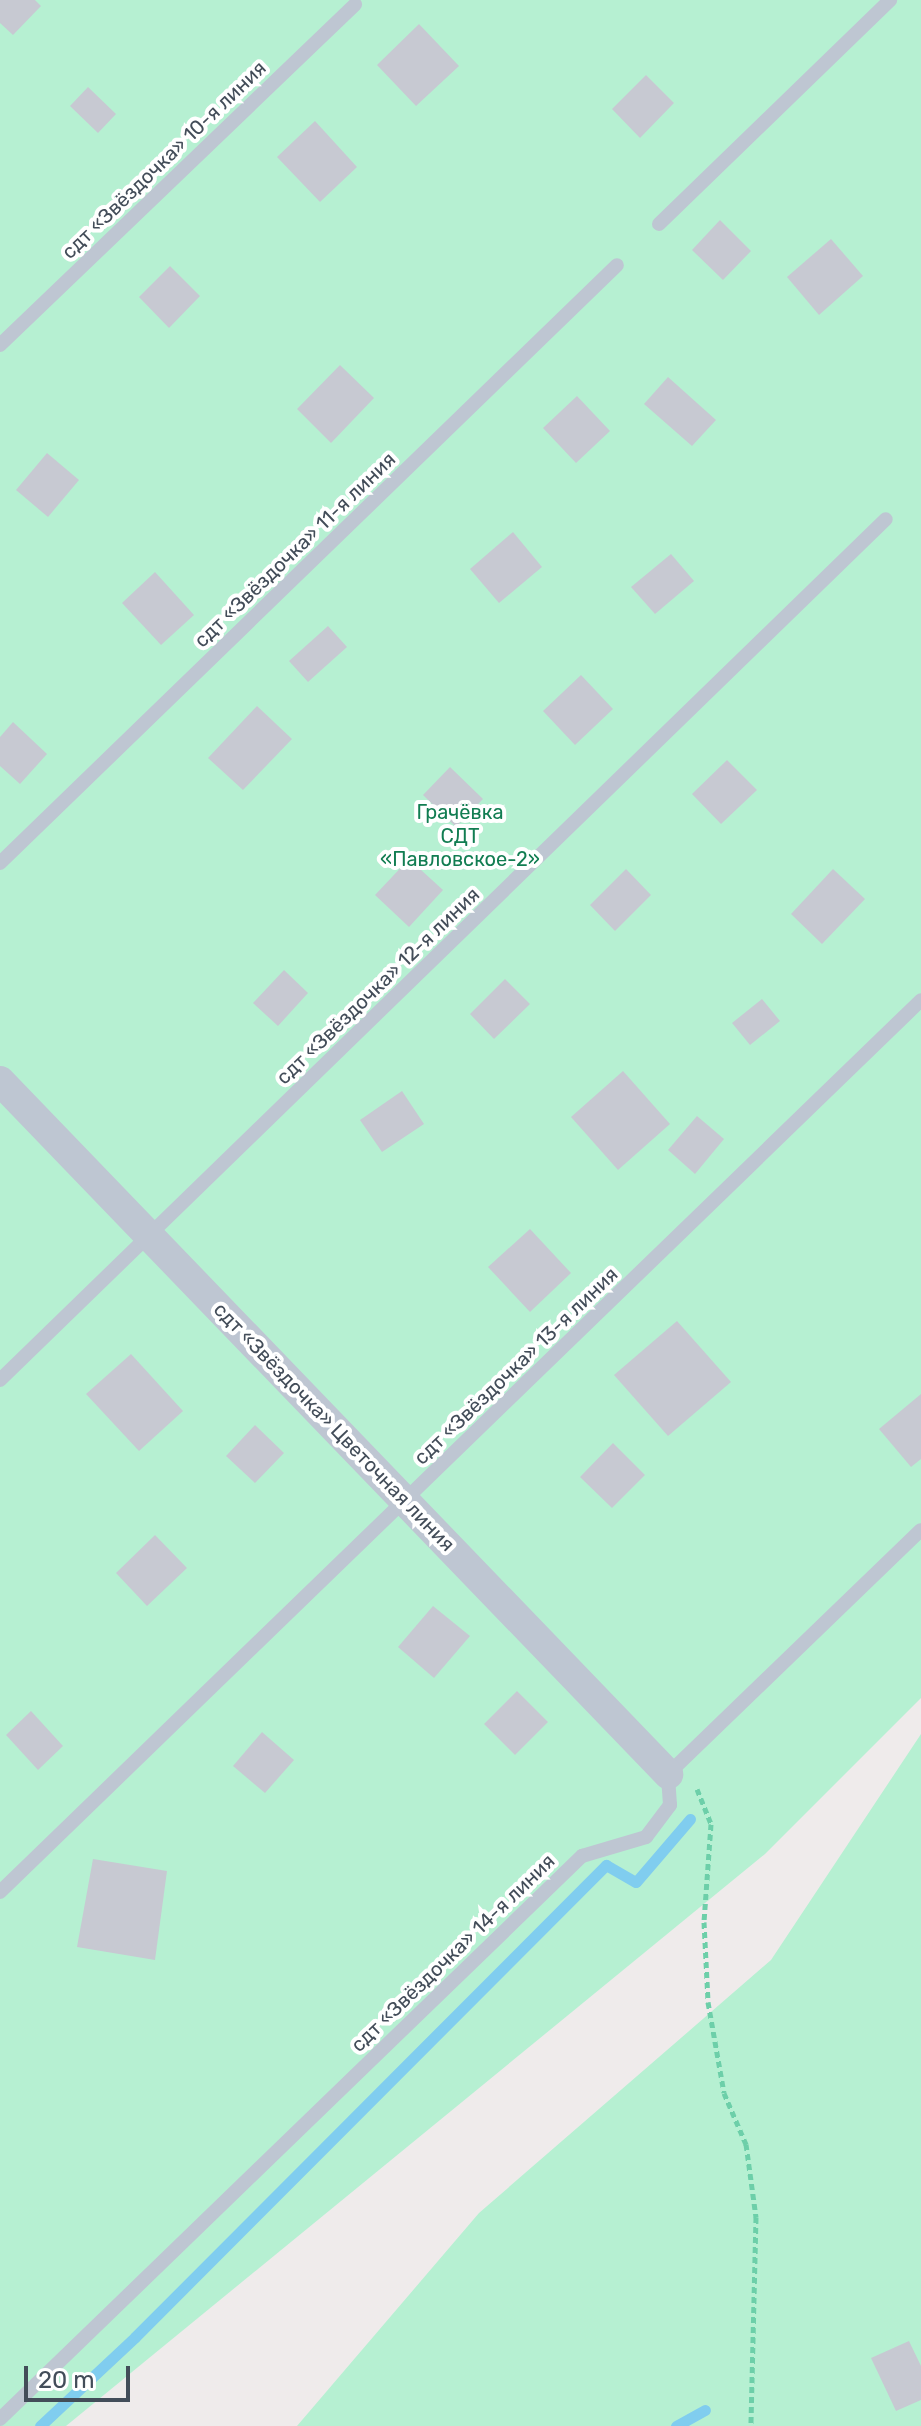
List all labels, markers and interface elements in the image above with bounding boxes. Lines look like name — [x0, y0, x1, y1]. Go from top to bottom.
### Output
street label: сдт «Звёздочка» 10-я линия — [57, 56, 271, 264]
street label: сдт «Звёздочка» 11-я линия — [189, 447, 401, 653]
park label: Грачёвка — [417, 800, 503, 824]
park label: СДТ «Павловское-2» — [380, 825, 540, 872]
street label: сдт «Звёздочка» 12-я линия — [271, 883, 485, 1089]
street label: сдт «Звёздочка» 13-я линия — [409, 1262, 623, 1470]
street label: сдт «Звёздочка» Цветочная линия — [208, 1298, 460, 1556]
street label: сдт «Звёздочка» 14-я линия — [346, 1849, 560, 2057]
scale bar — [28, 2350, 134, 2400]
text: 20 m — [38, 2366, 95, 2394]

